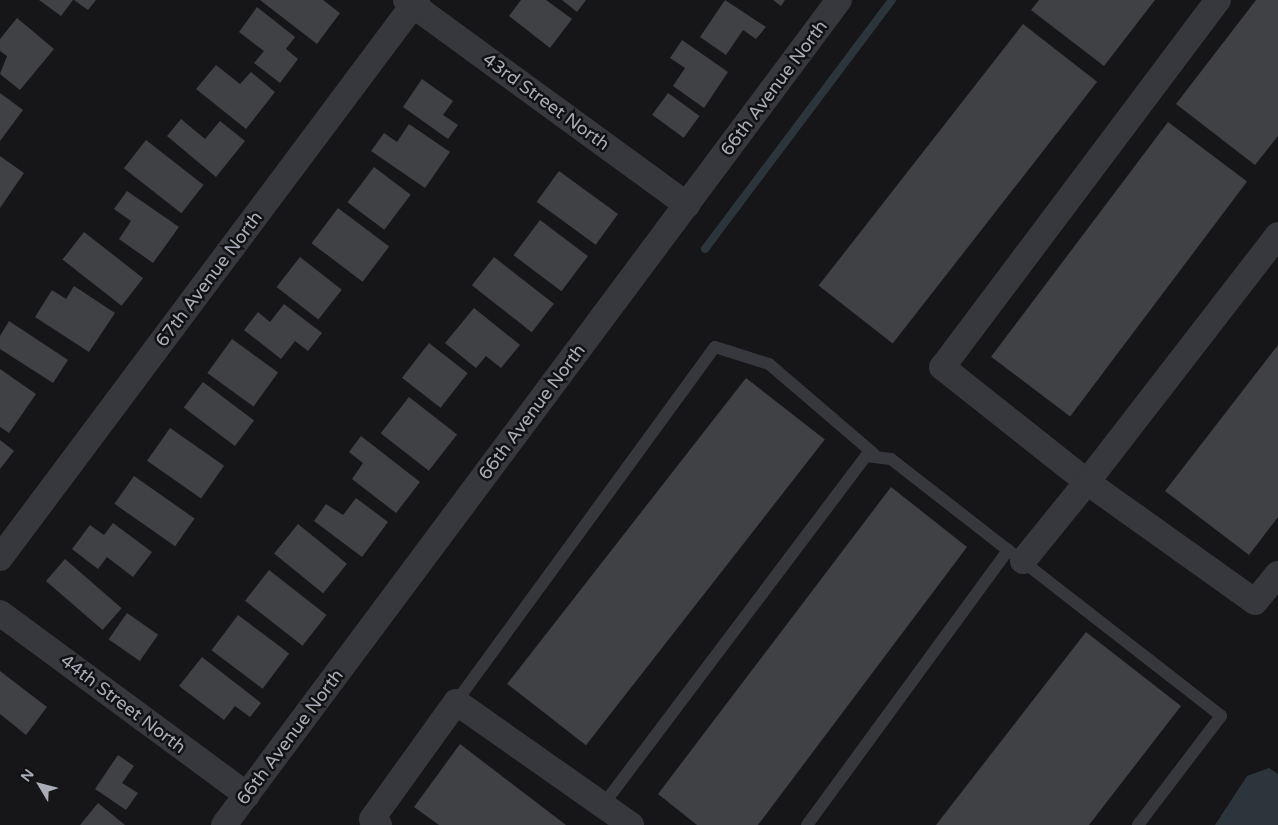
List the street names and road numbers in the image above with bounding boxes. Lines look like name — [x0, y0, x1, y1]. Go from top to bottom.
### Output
street label: 66th Avenue North — [716, 16, 832, 160]
street label: 43rd Street North — [478, 49, 614, 155]
street label: 67th Avenue North — [151, 207, 267, 351]
street label: 66th Avenue North — [474, 340, 590, 484]
street label: 44th Street North — [56, 650, 190, 758]
street label: 66th Avenue North — [232, 665, 348, 809]

